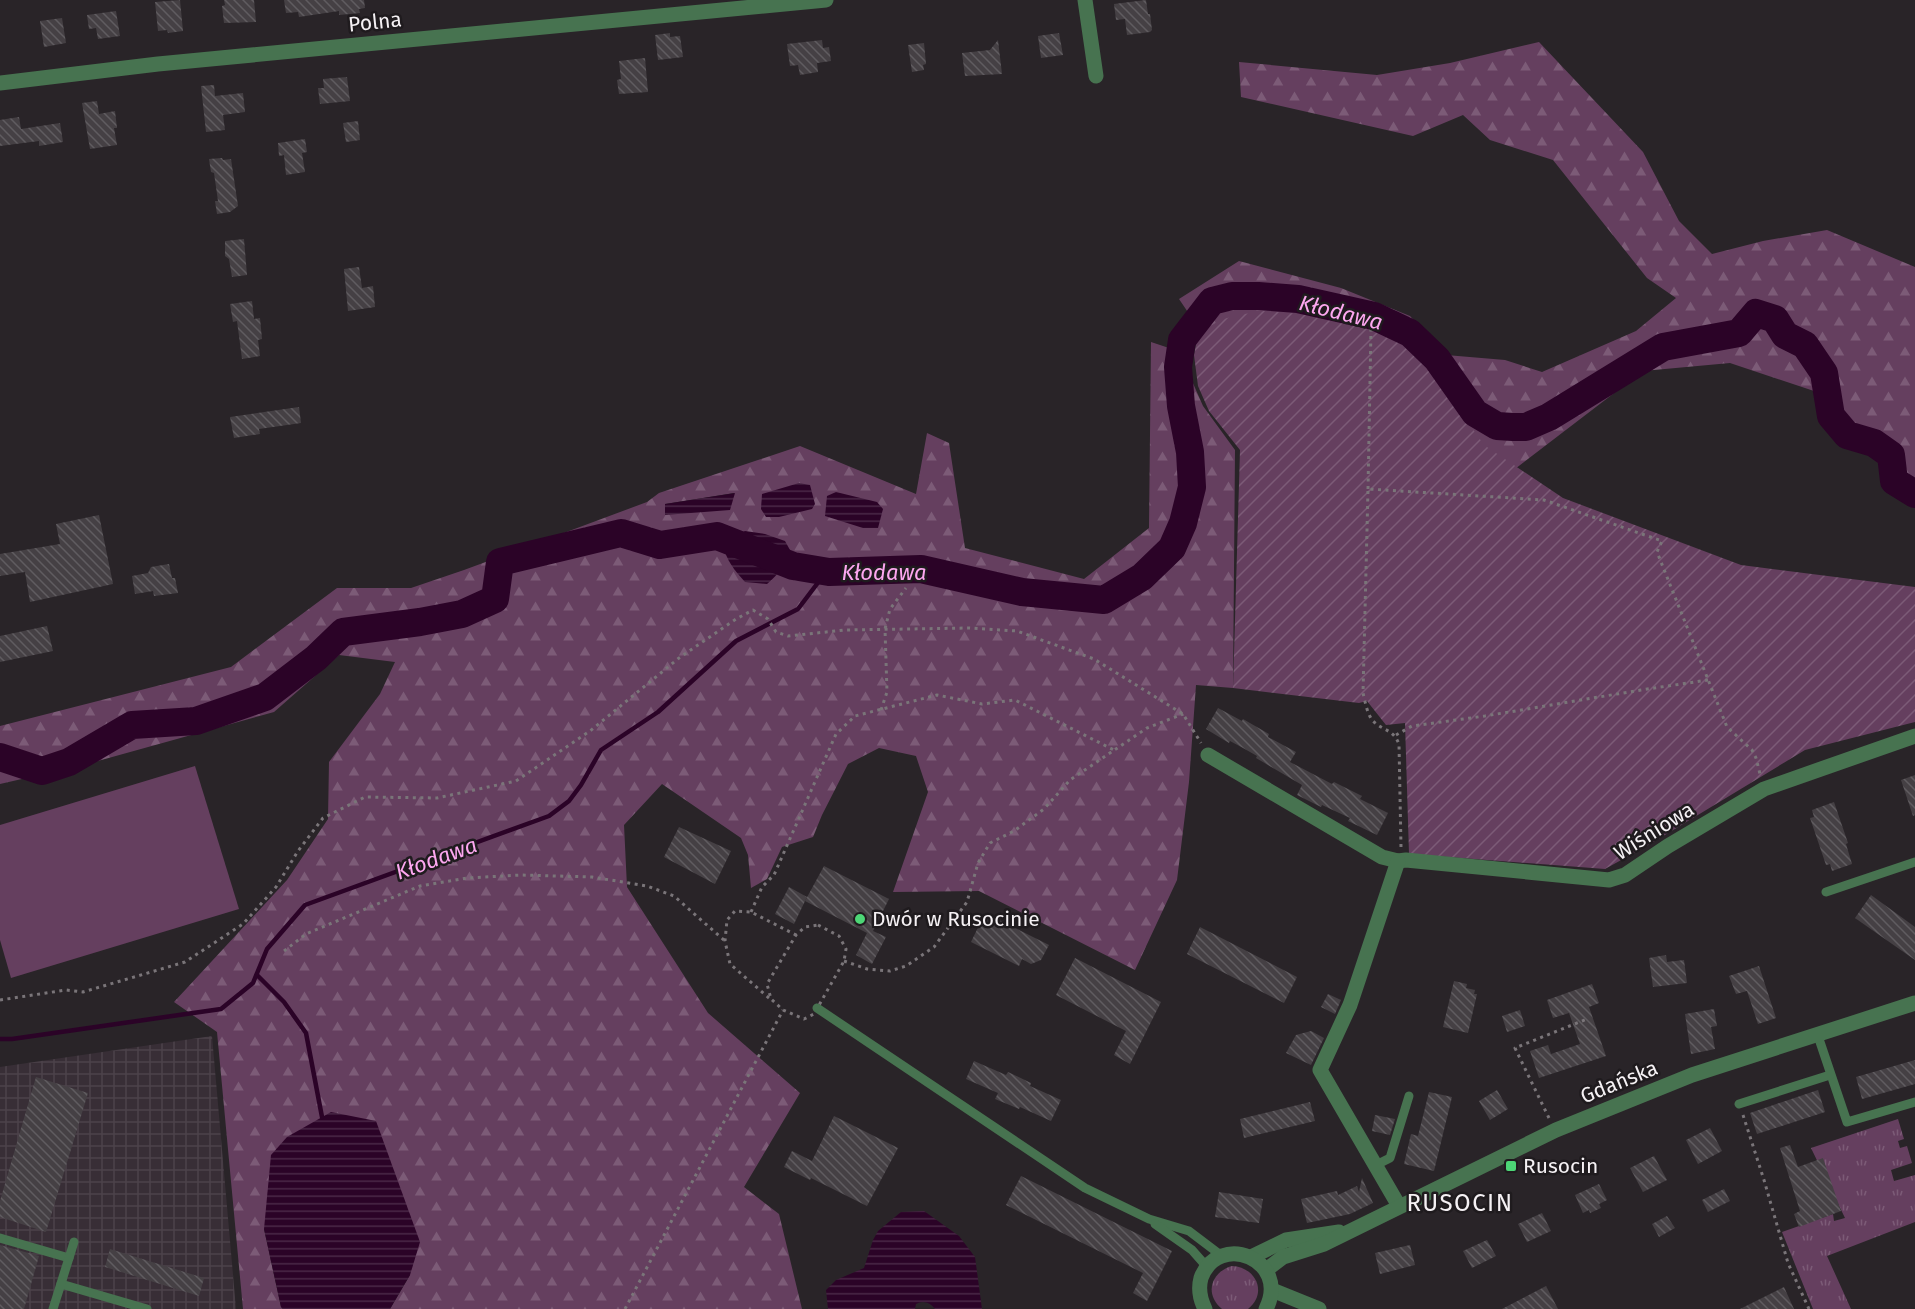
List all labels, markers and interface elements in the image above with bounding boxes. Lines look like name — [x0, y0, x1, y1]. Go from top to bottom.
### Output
street label: Polna — [347, 6, 403, 38]
water label: Kłodawa — [1296, 289, 1385, 336]
water label: Kłodawa — [841, 559, 927, 586]
street label: Wiśniowa — [1609, 796, 1699, 866]
water label: Kłodawa — [392, 831, 481, 886]
place label: Dwór w Rusocinie — [872, 906, 1040, 932]
marker: Dwór w Rusocinie — [853, 912, 867, 926]
street label: Gdańska — [1576, 1055, 1662, 1109]
place label: Rusocin — [1523, 1153, 1598, 1179]
marker: Rusocin — [1504, 1159, 1518, 1173]
district label: RUSOCIN — [1406, 1189, 1514, 1217]

